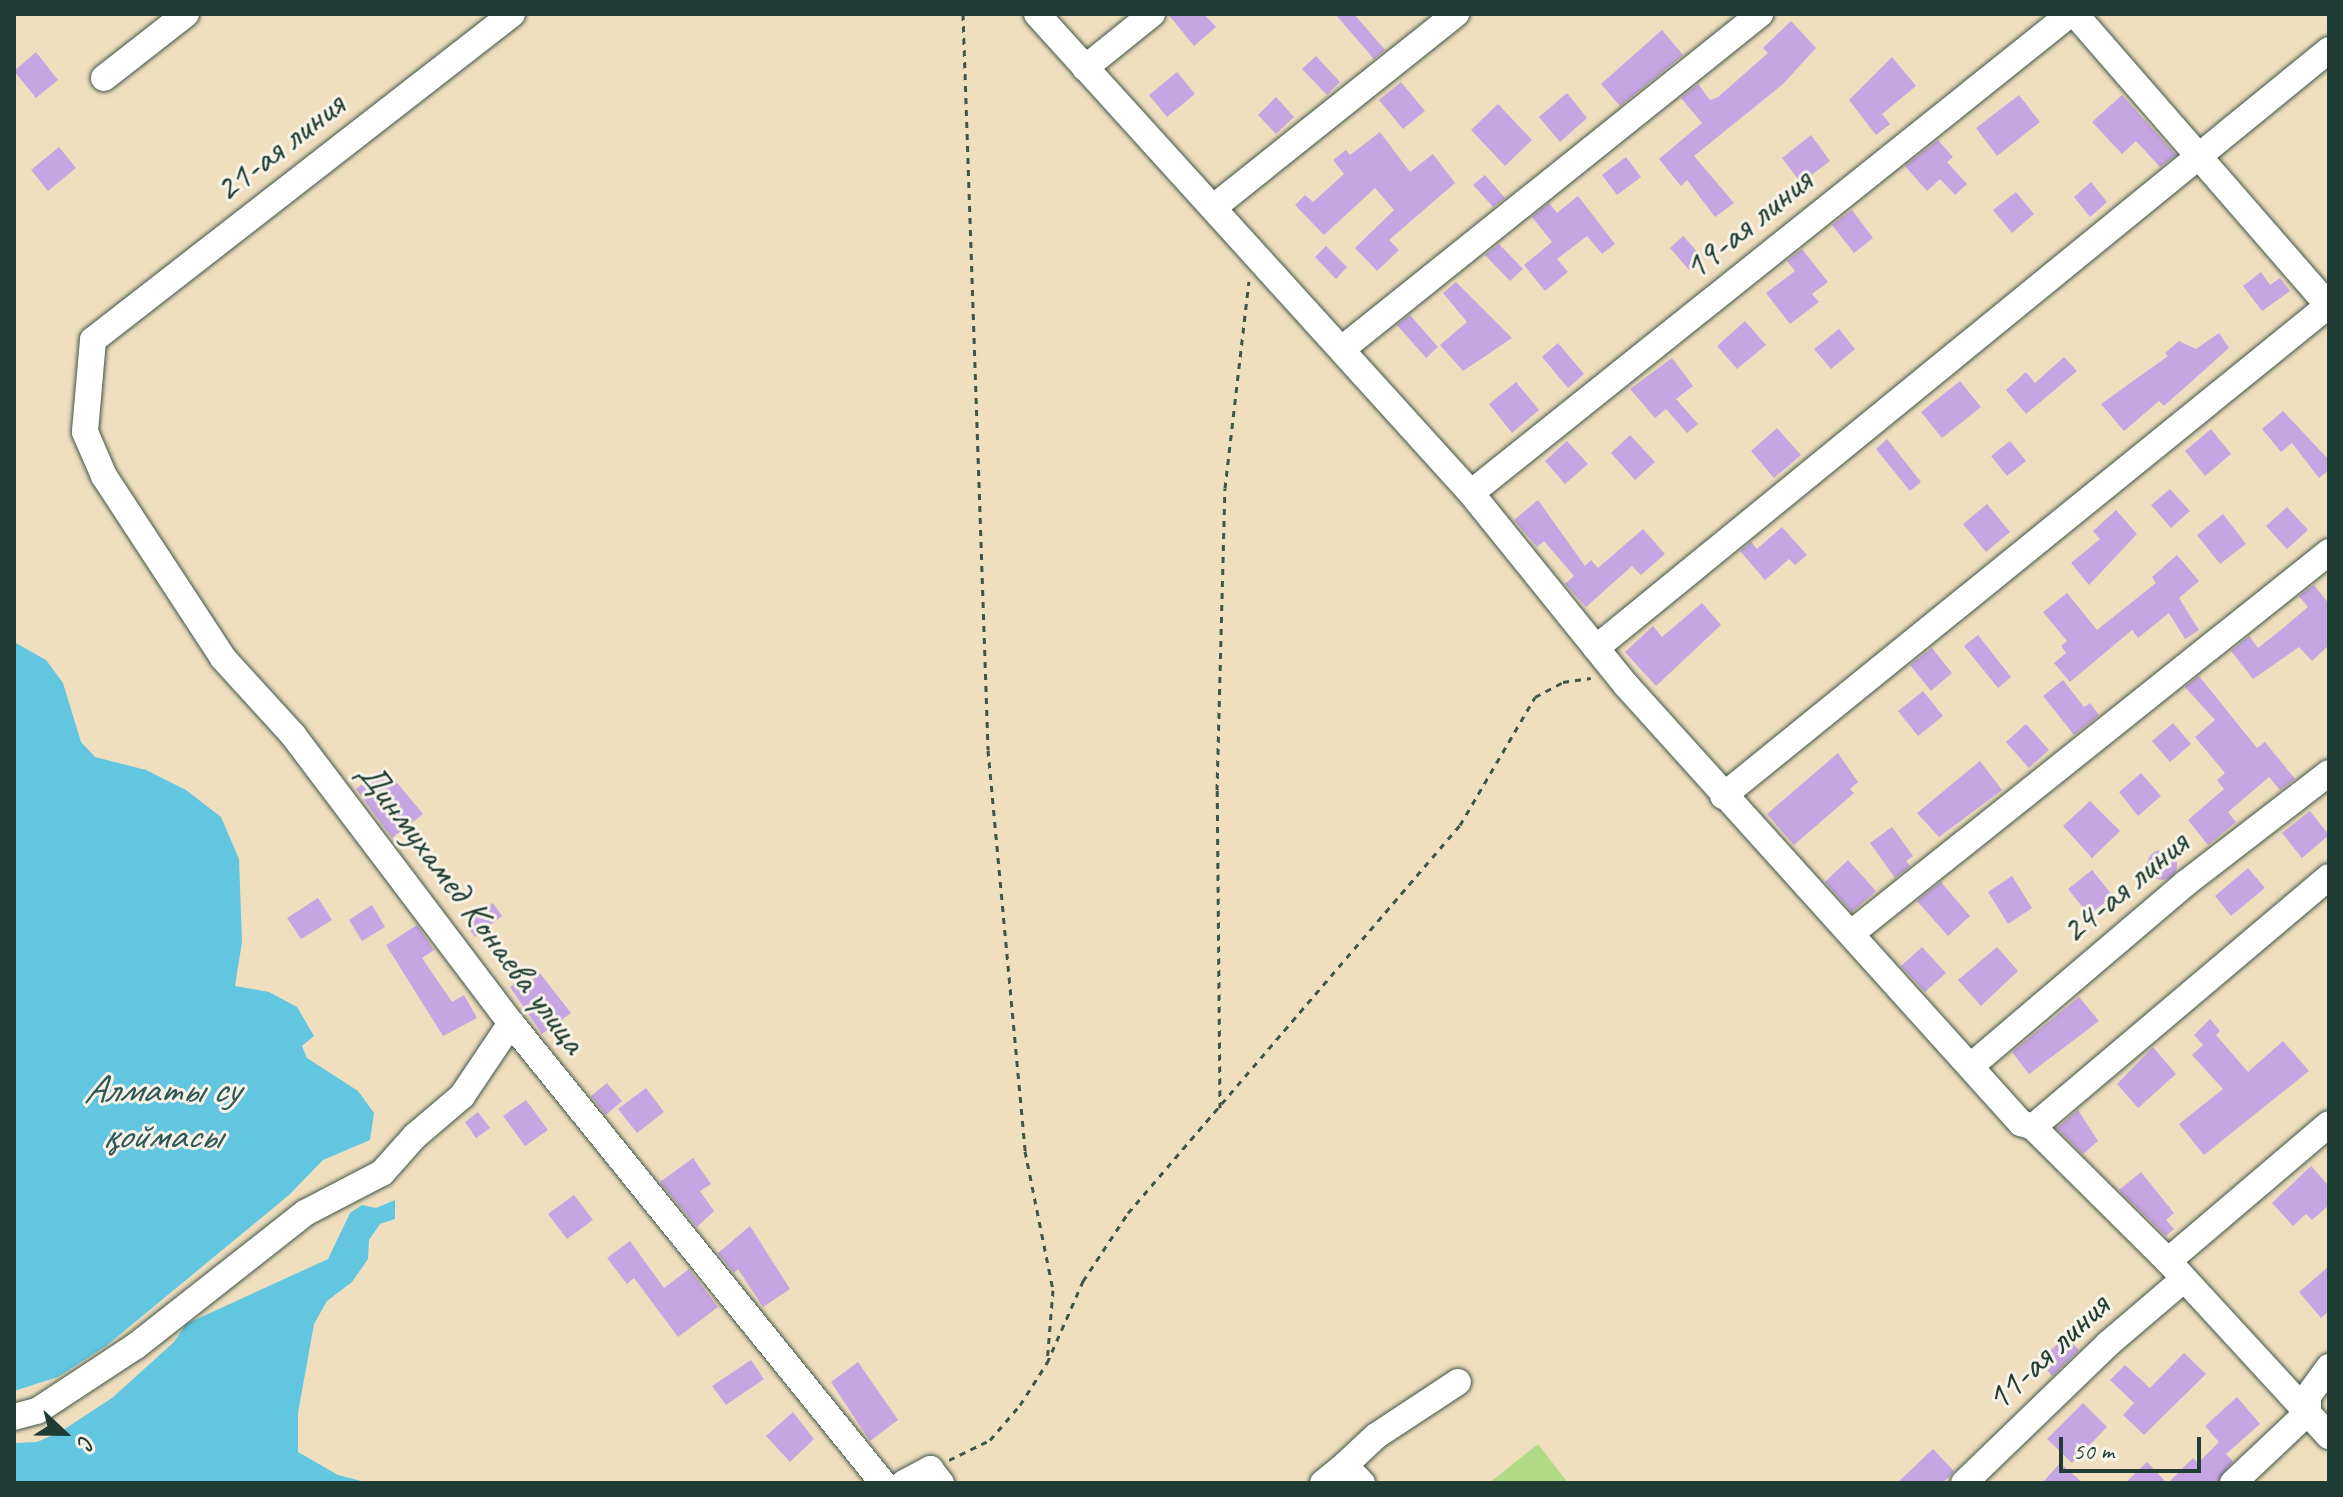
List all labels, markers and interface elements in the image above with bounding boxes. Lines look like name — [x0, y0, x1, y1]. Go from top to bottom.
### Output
street label: 21-ая линия — [203, 81, 355, 213]
street label: 19-ая линия — [1672, 157, 1822, 291]
street label: Динмухамед Конаева улица — [346, 751, 598, 1063]
street label: 24-ая линия — [2049, 819, 2199, 955]
water label: Алматы су қоймасы — [83, 1065, 239, 1159]
street label: 11-ая линия — [1974, 1282, 2120, 1422]
north arrow — [24, 1393, 104, 1473]
scale bar — [2063, 1421, 2205, 1471]
text: С — [71, 1432, 101, 1452]
text: 50 m — [2073, 1436, 2114, 1466]

